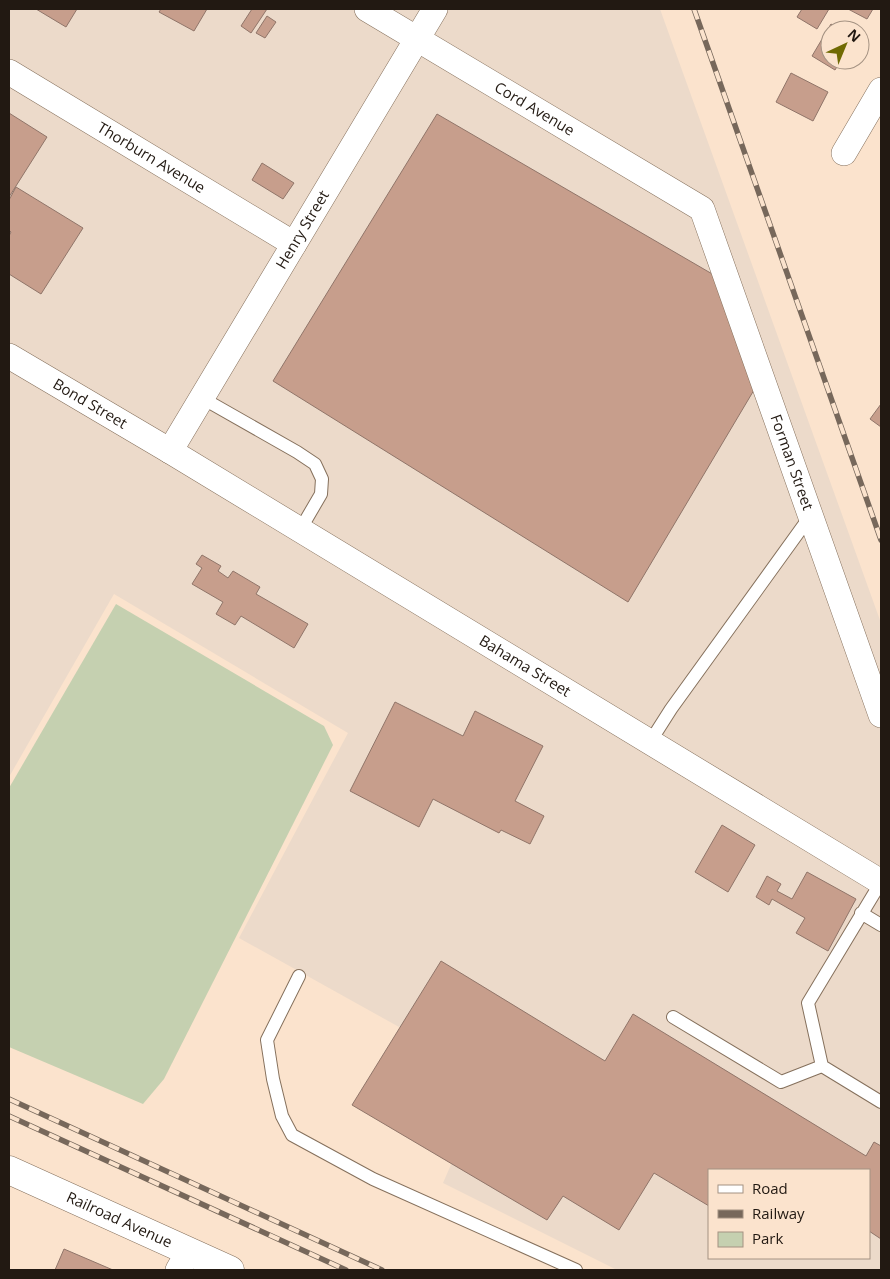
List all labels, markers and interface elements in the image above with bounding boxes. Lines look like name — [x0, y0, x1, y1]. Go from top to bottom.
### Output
north arrow — [820, 20, 870, 70]
text: N — [844, 24, 865, 46]
street label: Cord Avenue — [491, 76, 579, 140]
street label: Thorburn Avenue — [94, 117, 209, 197]
street label: Henry Street — [271, 186, 333, 272]
street label: Bond Street — [50, 373, 131, 433]
street label: Forman Street — [766, 412, 819, 513]
street label: Bahama Street — [476, 630, 575, 701]
legend — [708, 1169, 870, 1259]
text: Road — [752, 1178, 788, 1198]
street label: Railroad Avenue — [64, 1186, 176, 1252]
text: Railway — [752, 1203, 805, 1223]
text: Park — [752, 1228, 783, 1248]

